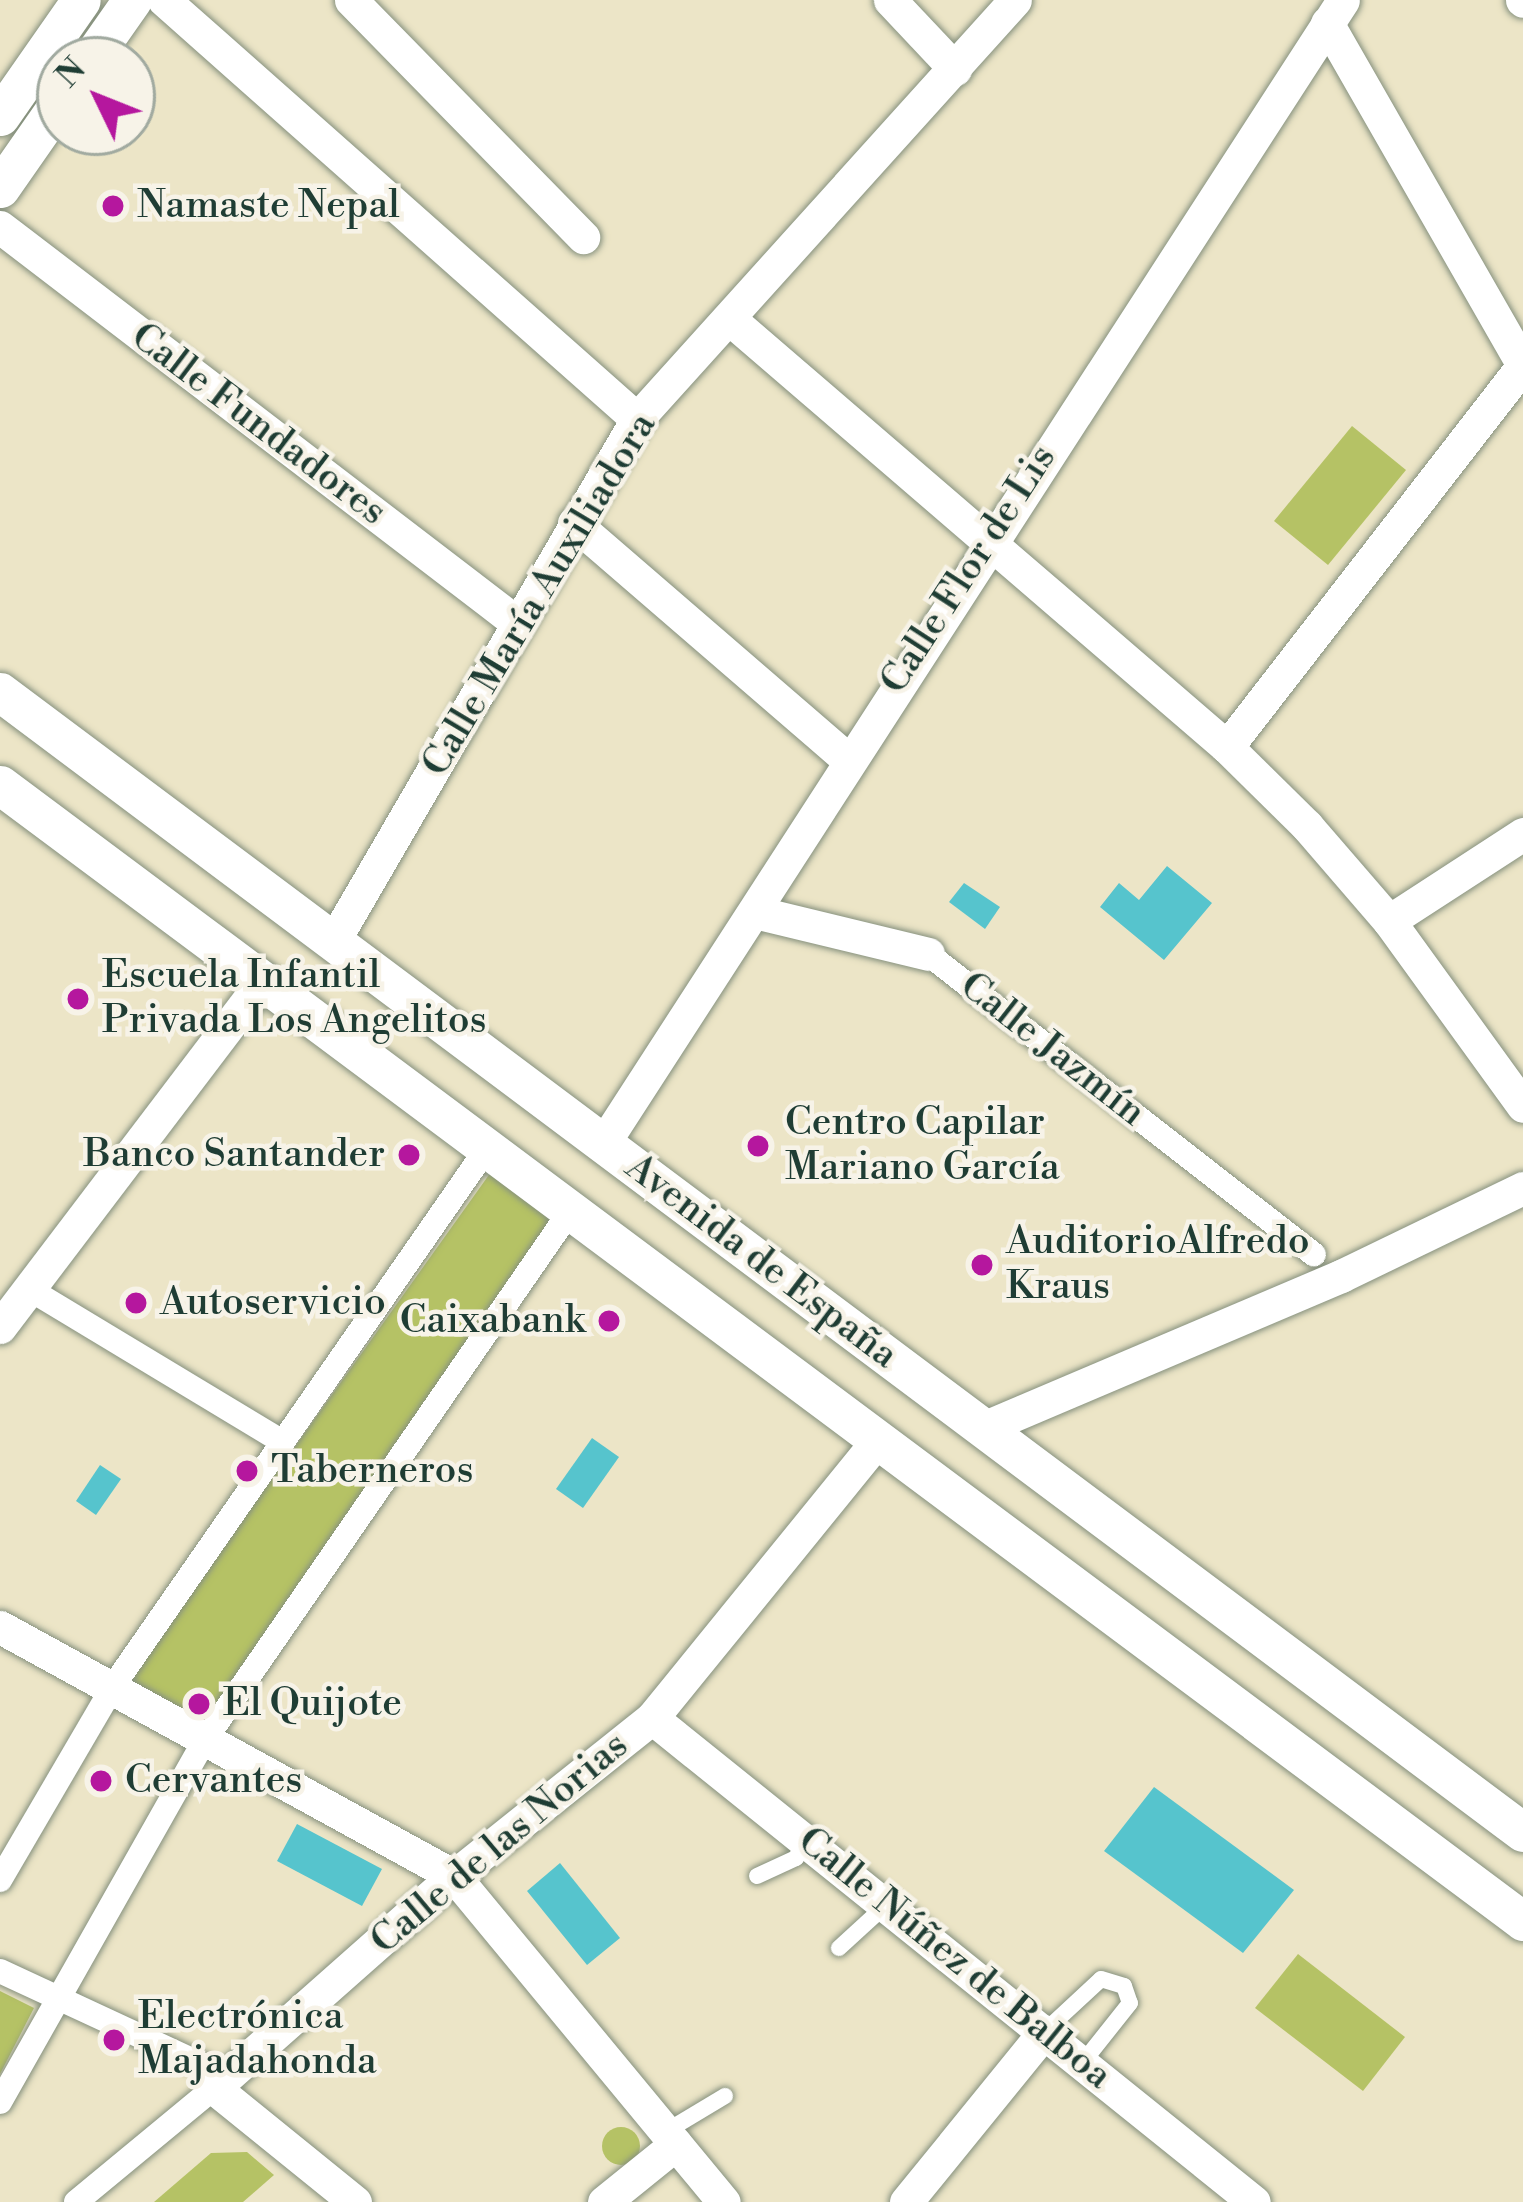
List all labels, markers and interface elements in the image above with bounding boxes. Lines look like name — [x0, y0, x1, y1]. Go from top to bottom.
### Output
north arrow — [36, 36, 156, 156]
text: N — [48, 50, 95, 97]
place label: Namaste Nepal — [137, 183, 400, 229]
marker: Namaste Nepal — [100, 193, 126, 219]
street label: Calle Fundadores — [121, 314, 395, 536]
street label: Calle María Auxiliadora — [413, 405, 667, 785]
street label: Calle Flor de Lis — [871, 437, 1067, 703]
place label: Escuela Infantil Privada Los Angelitos — [102, 954, 487, 1045]
street label: Calle Jazmín — [950, 963, 1154, 1137]
marker: Escuela Infantil Privada Los Angelitos — [65, 986, 91, 1012]
place label: Centro Capilar Mariano García — [785, 1101, 1060, 1192]
marker: Centro Capilar Mariano García — [742, 1130, 774, 1162]
place label: Banco Santander — [83, 1132, 385, 1178]
marker: Banco Santander — [396, 1142, 422, 1168]
street label: Avenida de España — [616, 1144, 906, 1380]
place label: AuditorioAlfredo Kraus — [1006, 1220, 1310, 1311]
marker: AuditorioAlfredo Kraus — [969, 1252, 995, 1278]
place label: Autoservicio — [160, 1280, 386, 1326]
marker: Autoservicio — [123, 1290, 149, 1316]
place label: Caixabank — [400, 1298, 585, 1344]
marker: Caixabank — [596, 1308, 622, 1334]
place label: Taberneros — [271, 1448, 474, 1494]
marker: Taberneros — [234, 1458, 260, 1484]
place label: El Quijote — [223, 1681, 402, 1727]
marker: El Quijote — [186, 1691, 212, 1717]
street label: Calle de las Norias — [362, 1723, 638, 1965]
place label: Cervantes — [125, 1758, 302, 1804]
marker: Cervantes — [88, 1768, 114, 1794]
street label: Calle Núñez de Balboa — [788, 1818, 1120, 2100]
place label: Electrónica Majadahonda — [138, 1995, 377, 2086]
marker: Electrónica Majadahonda — [101, 2027, 127, 2053]

